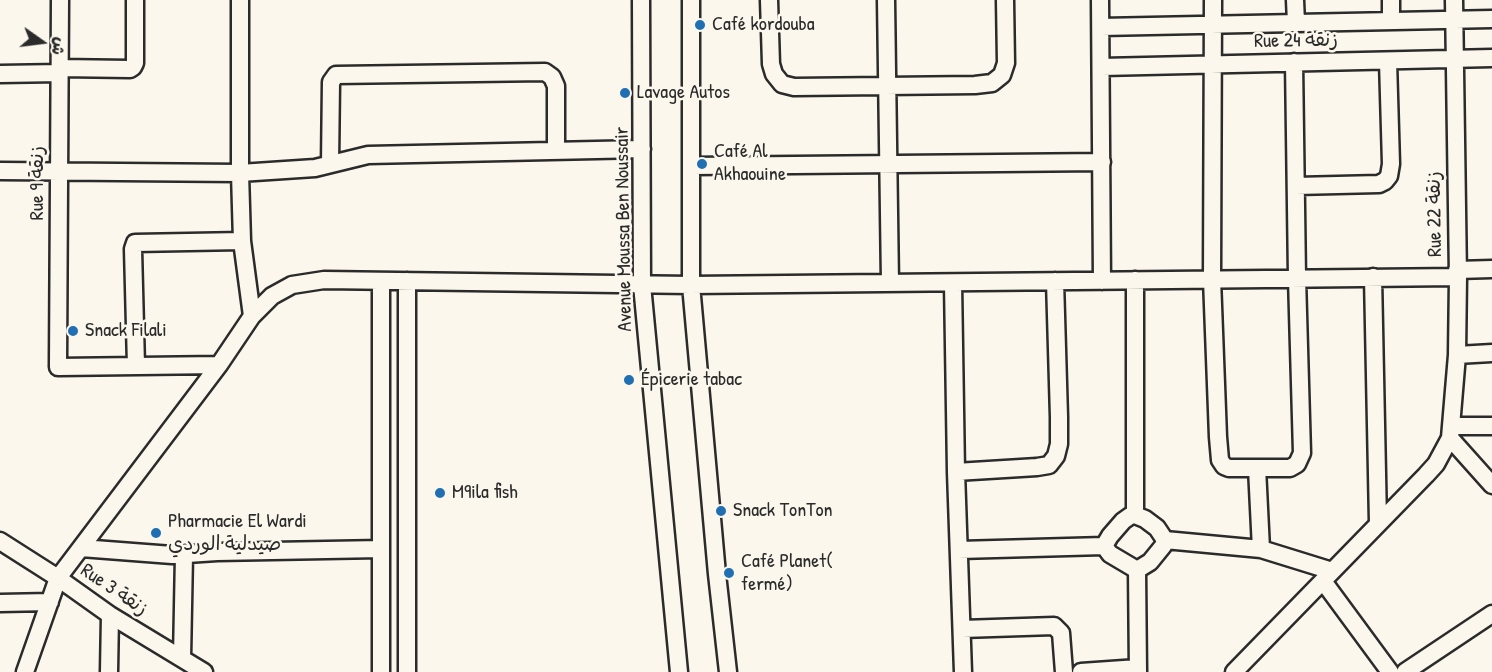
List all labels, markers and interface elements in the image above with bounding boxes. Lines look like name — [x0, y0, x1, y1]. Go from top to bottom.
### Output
north arrow — [12, 12, 72, 72]
place label: Café kordouba — [712, 13, 815, 37]
marker: Café kordouba — [693, 18, 707, 32]
street label: Rue 24 زنقة — [1254, 28, 1338, 54]
text: ش — [47, 35, 72, 58]
place label: Lavage Autos — [637, 81, 730, 105]
marker: Lavage Autos — [618, 86, 632, 100]
street label: Avenue Moussa Ben Noussair — [610, 126, 638, 332]
place label: Café Al Akhaouine — [714, 140, 786, 187]
street label: Rue 9 زنقة — [26, 146, 50, 220]
marker: Café Al Akhaouine — [695, 157, 709, 171]
street label: Rue 22 زنقة — [1422, 171, 1448, 257]
place label: Snack Filali — [85, 319, 167, 343]
marker: Snack Filali — [66, 324, 80, 338]
place label: Épicerie tabac — [641, 368, 742, 392]
marker: Épicerie tabac — [622, 373, 636, 387]
place label: M9ila fish — [452, 481, 518, 505]
marker: M9ila fish — [433, 486, 447, 500]
place label: Snack TonTon — [733, 499, 833, 523]
marker: Snack TonTon — [714, 504, 728, 518]
place label: Pharmacie El Wardi صيدلية الوردي — [168, 510, 307, 557]
marker: Pharmacie El Wardi صيدلية الوردي — [149, 526, 163, 540]
place label: Café Planet( fermé) — [741, 550, 833, 597]
street label: Rue 3 زنقة — [76, 559, 152, 621]
marker: Café Planet( fermé) — [722, 566, 736, 580]

